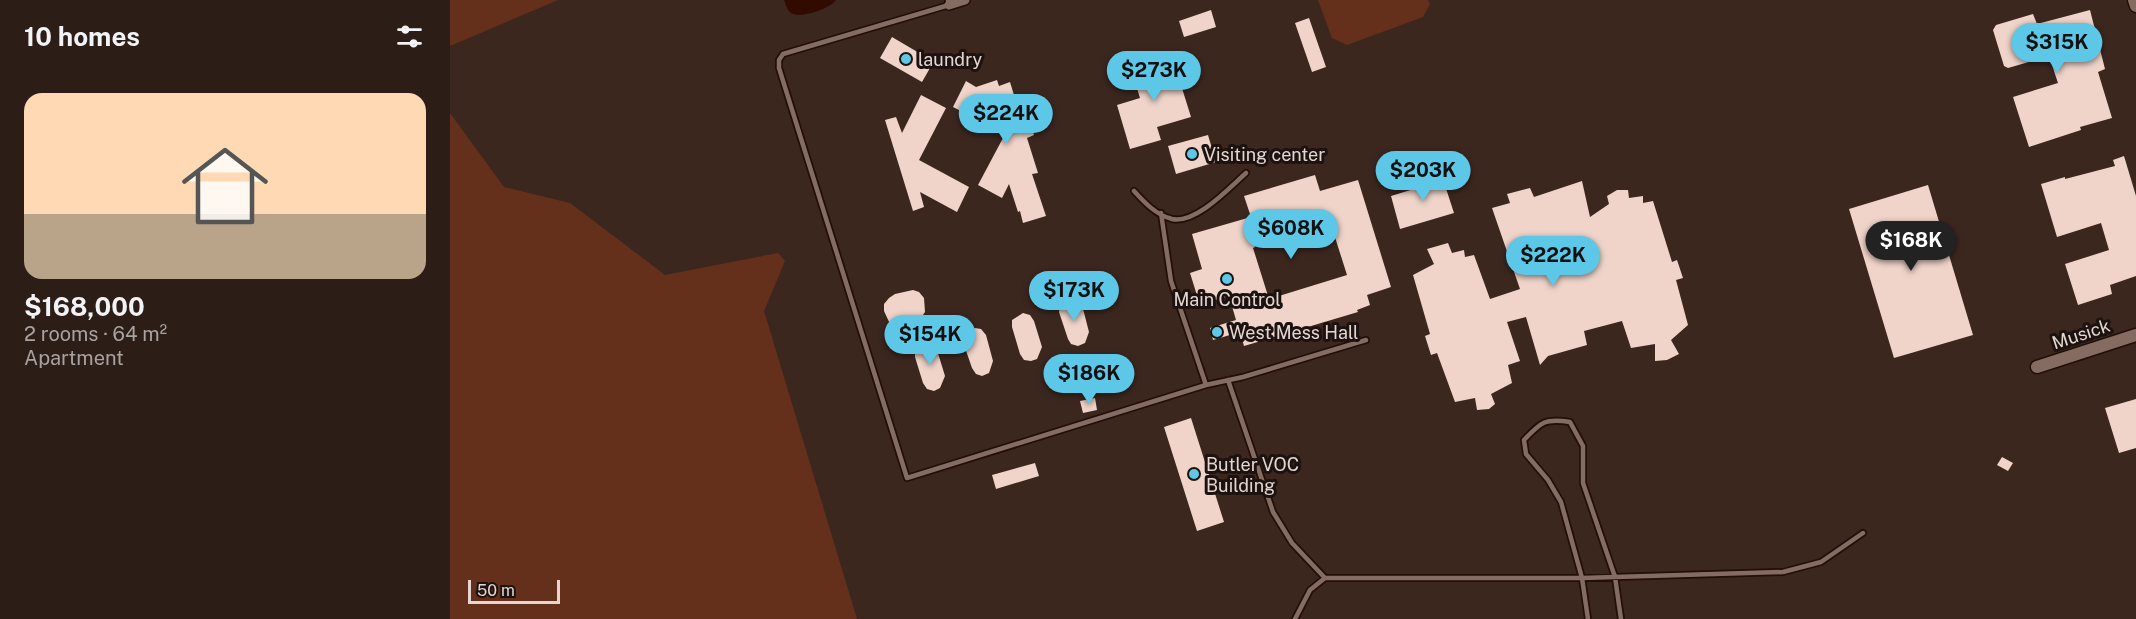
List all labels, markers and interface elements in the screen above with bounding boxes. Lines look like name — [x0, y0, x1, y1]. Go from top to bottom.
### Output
icon: filters — [393, 20, 426, 53]
text: 10 homes — [24, 21, 140, 52]
pin: $315K — [2015, 23, 2099, 74]
text: $315K — [2025, 30, 2089, 54]
place label: laundry — [918, 49, 982, 70]
pin: $273K — [1112, 51, 1196, 102]
marker: laundry — [899, 52, 913, 66]
text: $273K — [1121, 58, 1187, 82]
pin: $224K — [964, 94, 1048, 145]
text: $224K — [973, 101, 1039, 125]
icon: home — [171, 132, 279, 240]
place label: Visiting center — [1204, 144, 1325, 165]
marker: Visiting center — [1185, 147, 1199, 161]
pin: $203K — [1381, 151, 1465, 202]
text: $203K — [1390, 158, 1456, 182]
pin: $608K — [1249, 209, 1333, 260]
text: $608K — [1257, 216, 1325, 240]
pin: $168K — [1869, 221, 1953, 272]
text: $168K — [1879, 228, 1943, 252]
pin: $222K — [1511, 236, 1595, 287]
text: $222K — [1520, 243, 1586, 267]
pin: $173K — [1032, 271, 1116, 322]
marker: Main Control — [1220, 272, 1234, 286]
text: $173K — [1043, 278, 1105, 302]
place label: Main Control — [1173, 289, 1281, 310]
text: $168,000 — [24, 291, 145, 322]
pin: $154K — [888, 315, 972, 366]
street label: Musick — [2049, 315, 2113, 353]
text: 2 rooms · 64 m² — [24, 322, 167, 346]
text: $154K — [898, 322, 962, 346]
place label: West Mess Hall — [1229, 322, 1359, 343]
marker: West Mess Hall — [1210, 325, 1224, 339]
text: Apartment — [24, 346, 124, 370]
pin: $186K — [1047, 354, 1131, 405]
text: $186K — [1057, 361, 1121, 385]
place label: Butler VOC Building — [1206, 454, 1299, 496]
marker: Butler VOC Building — [1187, 467, 1201, 481]
scale bar — [468, 577, 560, 604]
text: 50 m — [477, 581, 515, 600]

